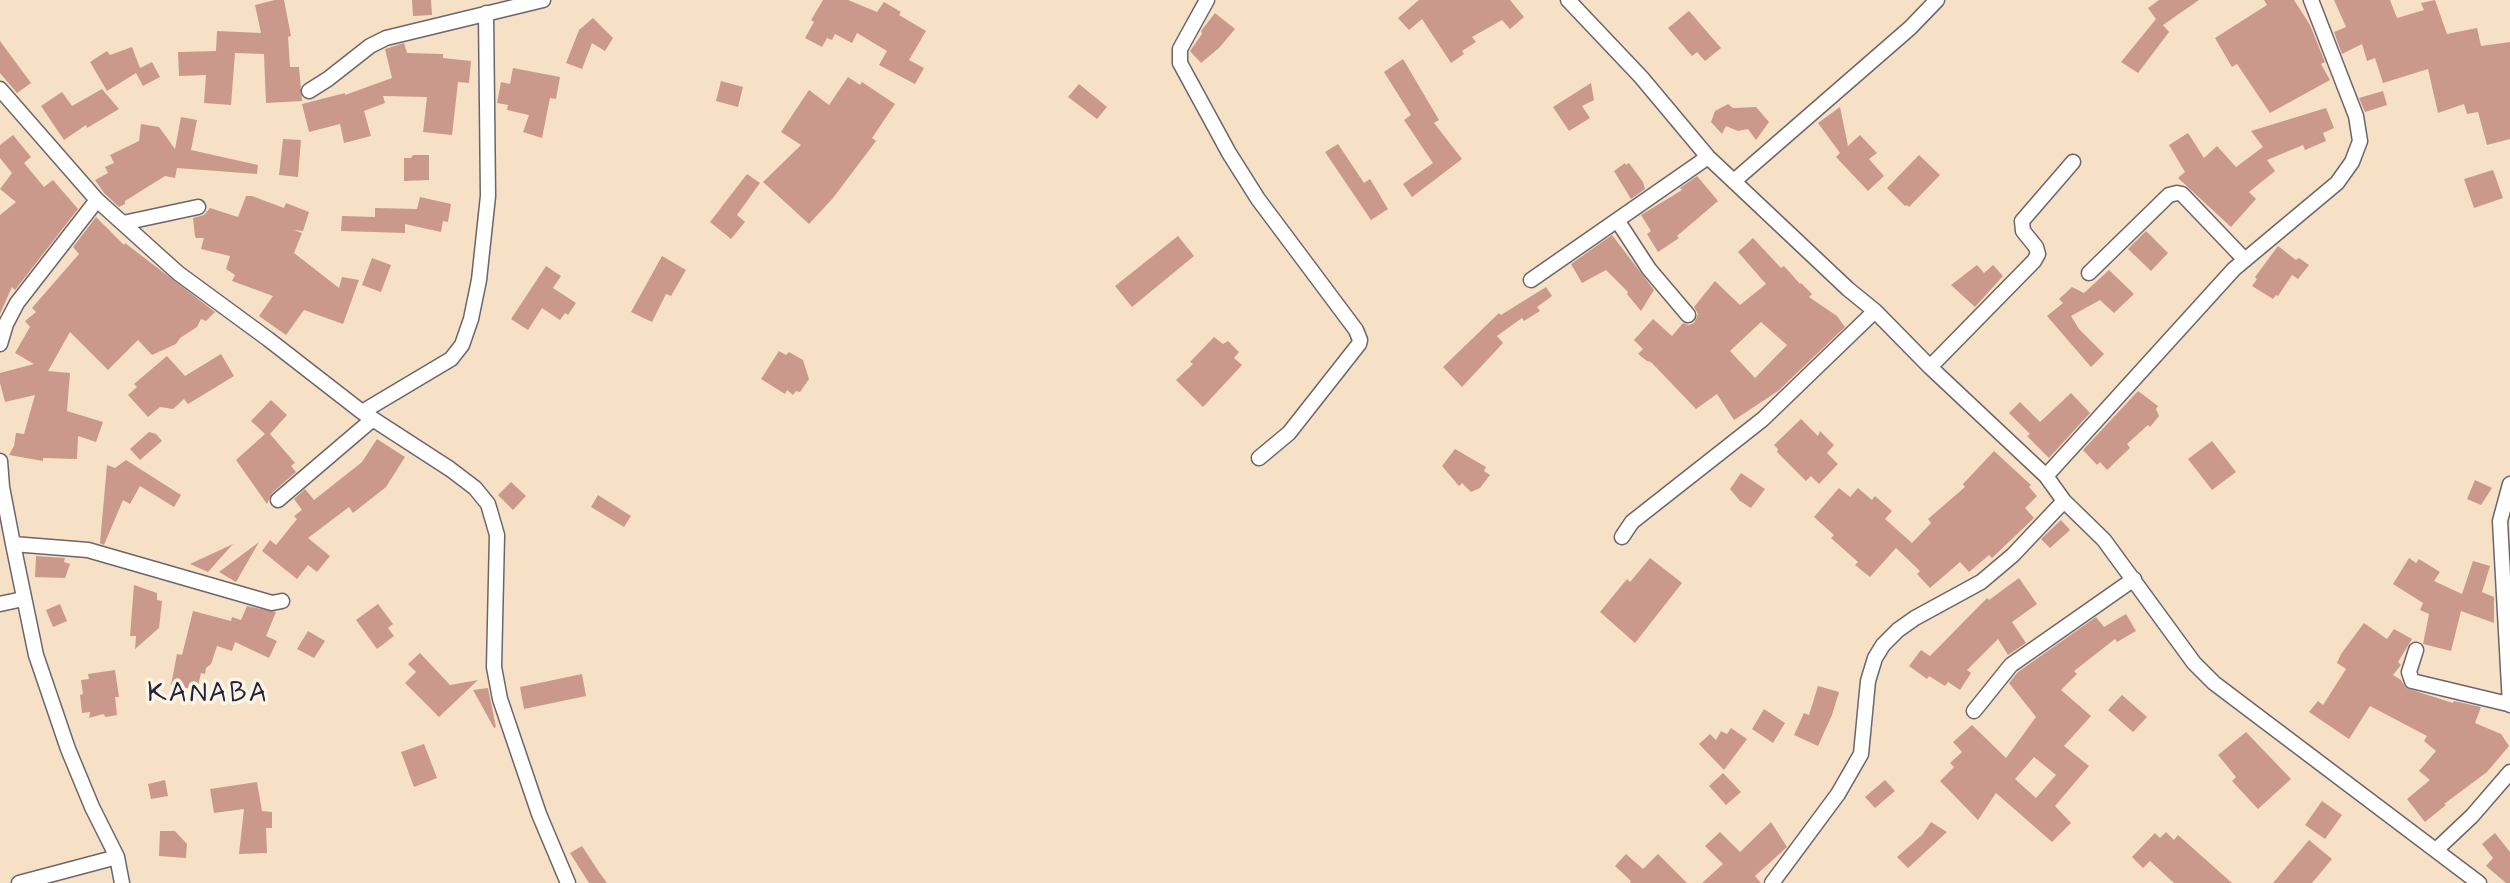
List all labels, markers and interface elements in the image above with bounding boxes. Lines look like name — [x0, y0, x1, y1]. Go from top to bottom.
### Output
district label: KANABA — [147, 678, 269, 712]

